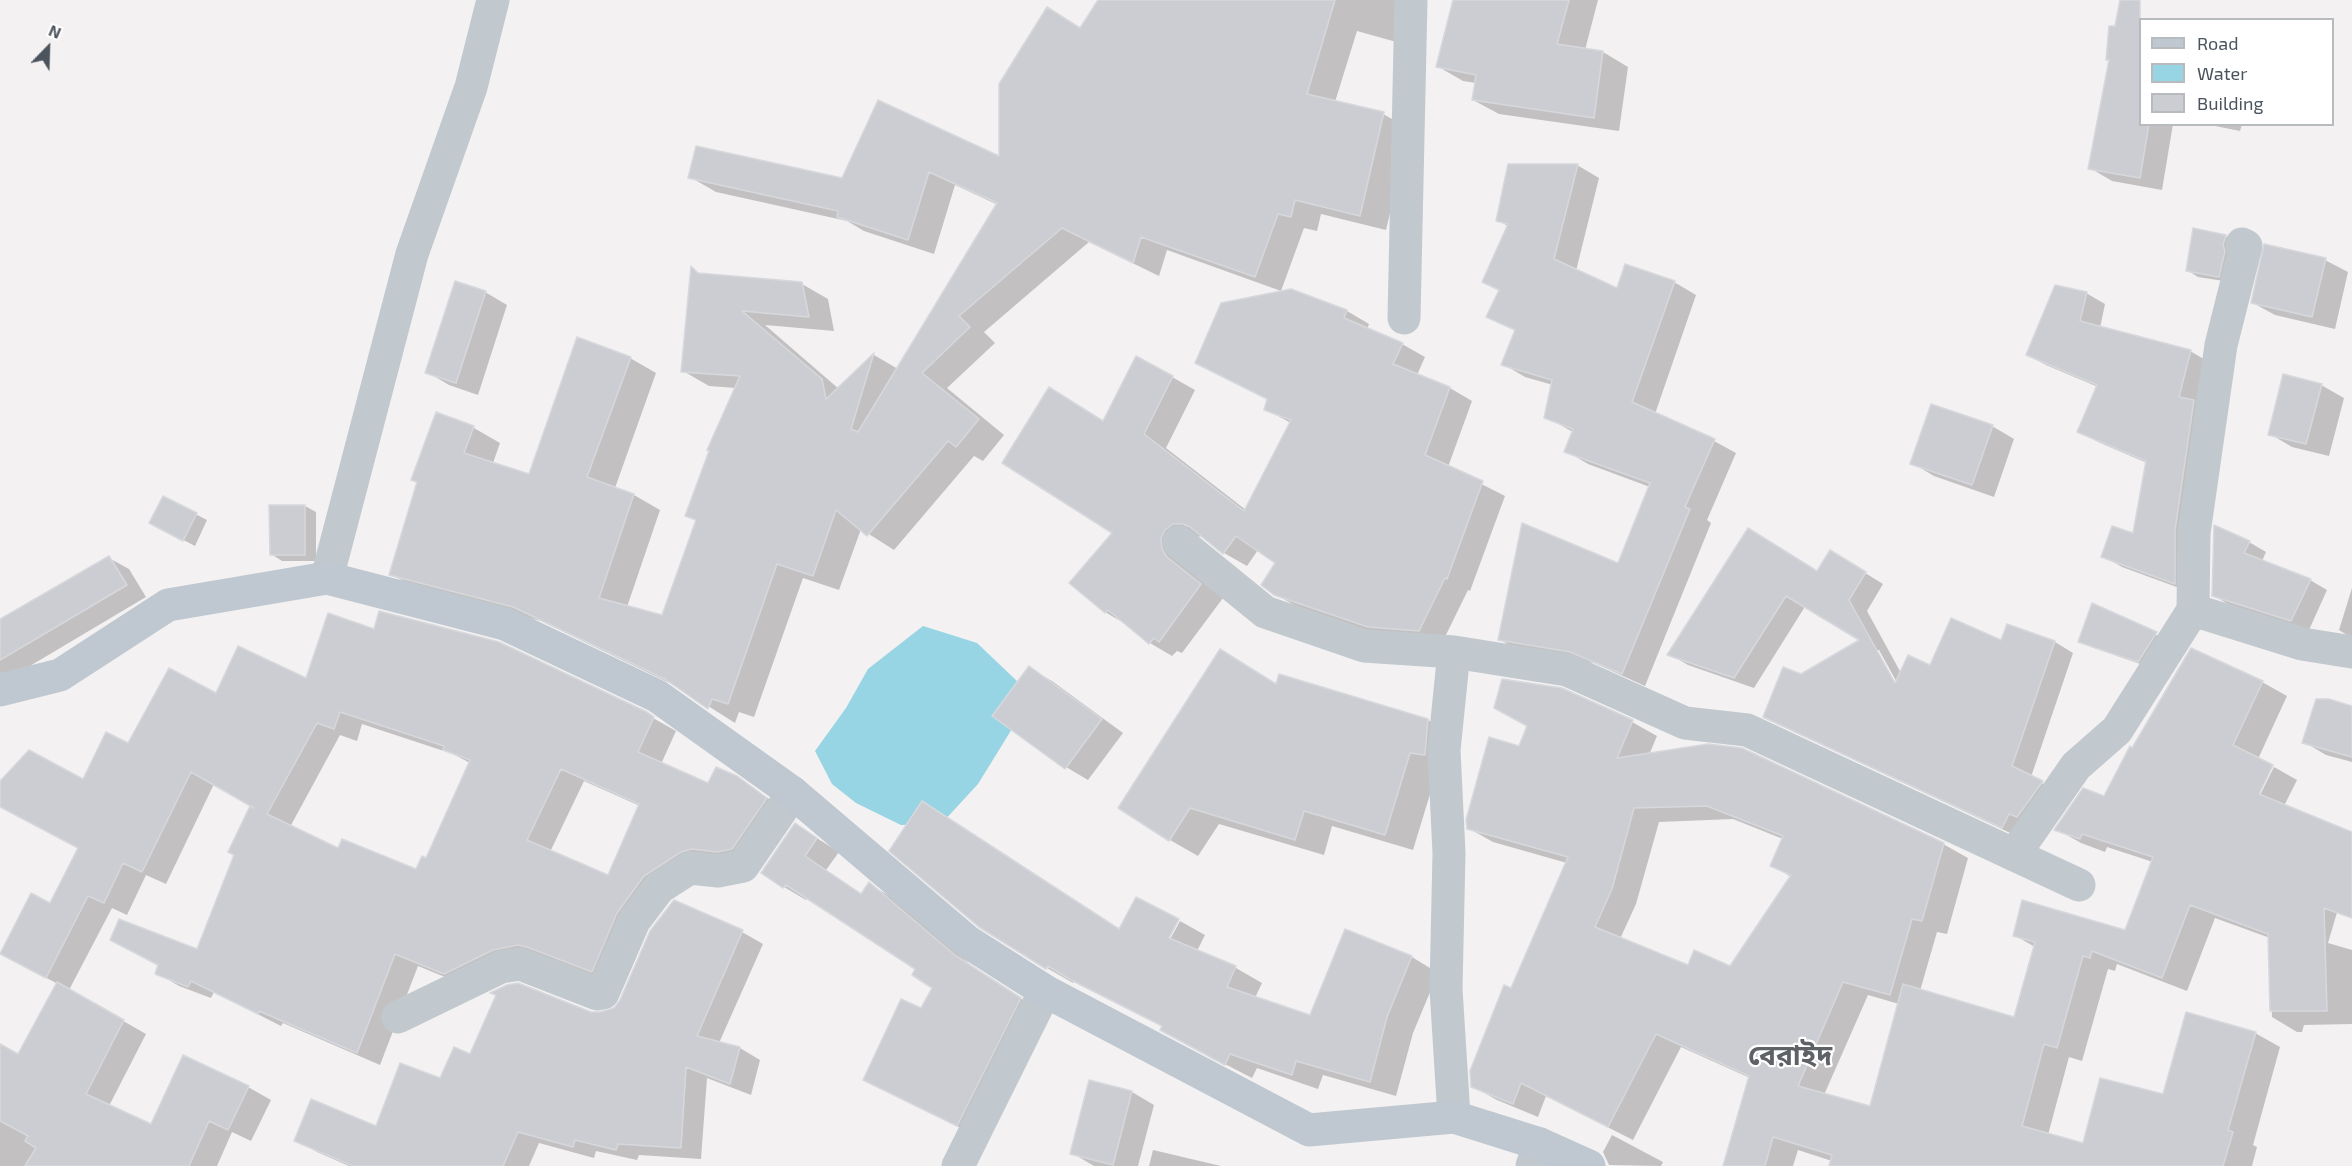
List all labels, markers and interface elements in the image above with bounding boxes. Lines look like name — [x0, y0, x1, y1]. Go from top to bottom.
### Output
north arrow — [18, 18, 78, 78]
legend — [2139, 18, 2334, 126]
text: N — [46, 20, 64, 42]
text: Road — [2197, 32, 2238, 54]
text: Water — [2197, 62, 2247, 84]
text: Building — [2197, 92, 2264, 114]
district label: বেরাইদ — [1748, 1039, 1832, 1073]

